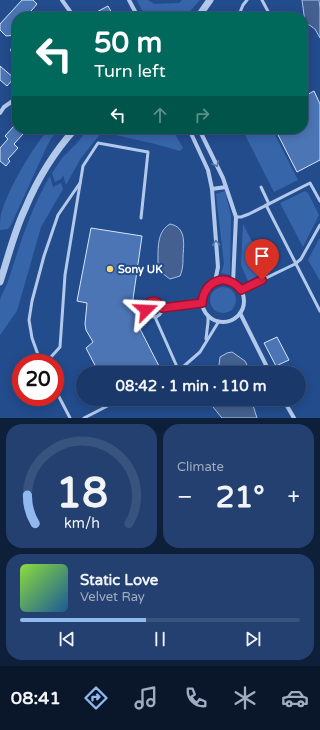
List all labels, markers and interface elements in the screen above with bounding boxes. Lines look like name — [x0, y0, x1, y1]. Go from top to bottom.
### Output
text: 50 m — [94, 26, 162, 60]
icon: left — [28, 28, 80, 80]
text: Turn left — [94, 60, 166, 82]
icon: left — [107, 104, 129, 126]
icon: ahead — [149, 104, 171, 126]
icon: right — [191, 104, 213, 126]
one-way arrow — [211, 160, 219, 167]
pin — [245, 239, 279, 280]
one-way arrow — [211, 240, 220, 246]
icon: arrive — [251, 245, 273, 267]
place label: Sony UK — [118, 263, 163, 277]
marker: Sony UK — [105, 264, 115, 274]
position arrow — [125, 289, 167, 331]
speed limit sign: 20 — [12, 354, 64, 406]
text: 08:42 · 1 min · 110 m — [116, 377, 266, 395]
text: Climate — [177, 459, 224, 475]
text: 18 — [55, 469, 108, 519]
text: 21° — [216, 479, 265, 516]
text: − — [177, 484, 193, 510]
text: + — [288, 484, 300, 510]
text: km/h — [64, 515, 99, 532]
text: Static Love — [80, 571, 158, 589]
text: Velvet Ray — [80, 589, 145, 605]
icon: previous — [56, 628, 78, 650]
icon: pause — [149, 628, 171, 650]
icon: next — [242, 628, 264, 650]
icon: directions — [82, 684, 110, 712]
icon: music — [132, 684, 160, 712]
icon: phone — [182, 684, 210, 712]
icon: climate — [231, 684, 259, 712]
icon: car — [281, 684, 309, 712]
text: 08:41 — [11, 687, 61, 709]

